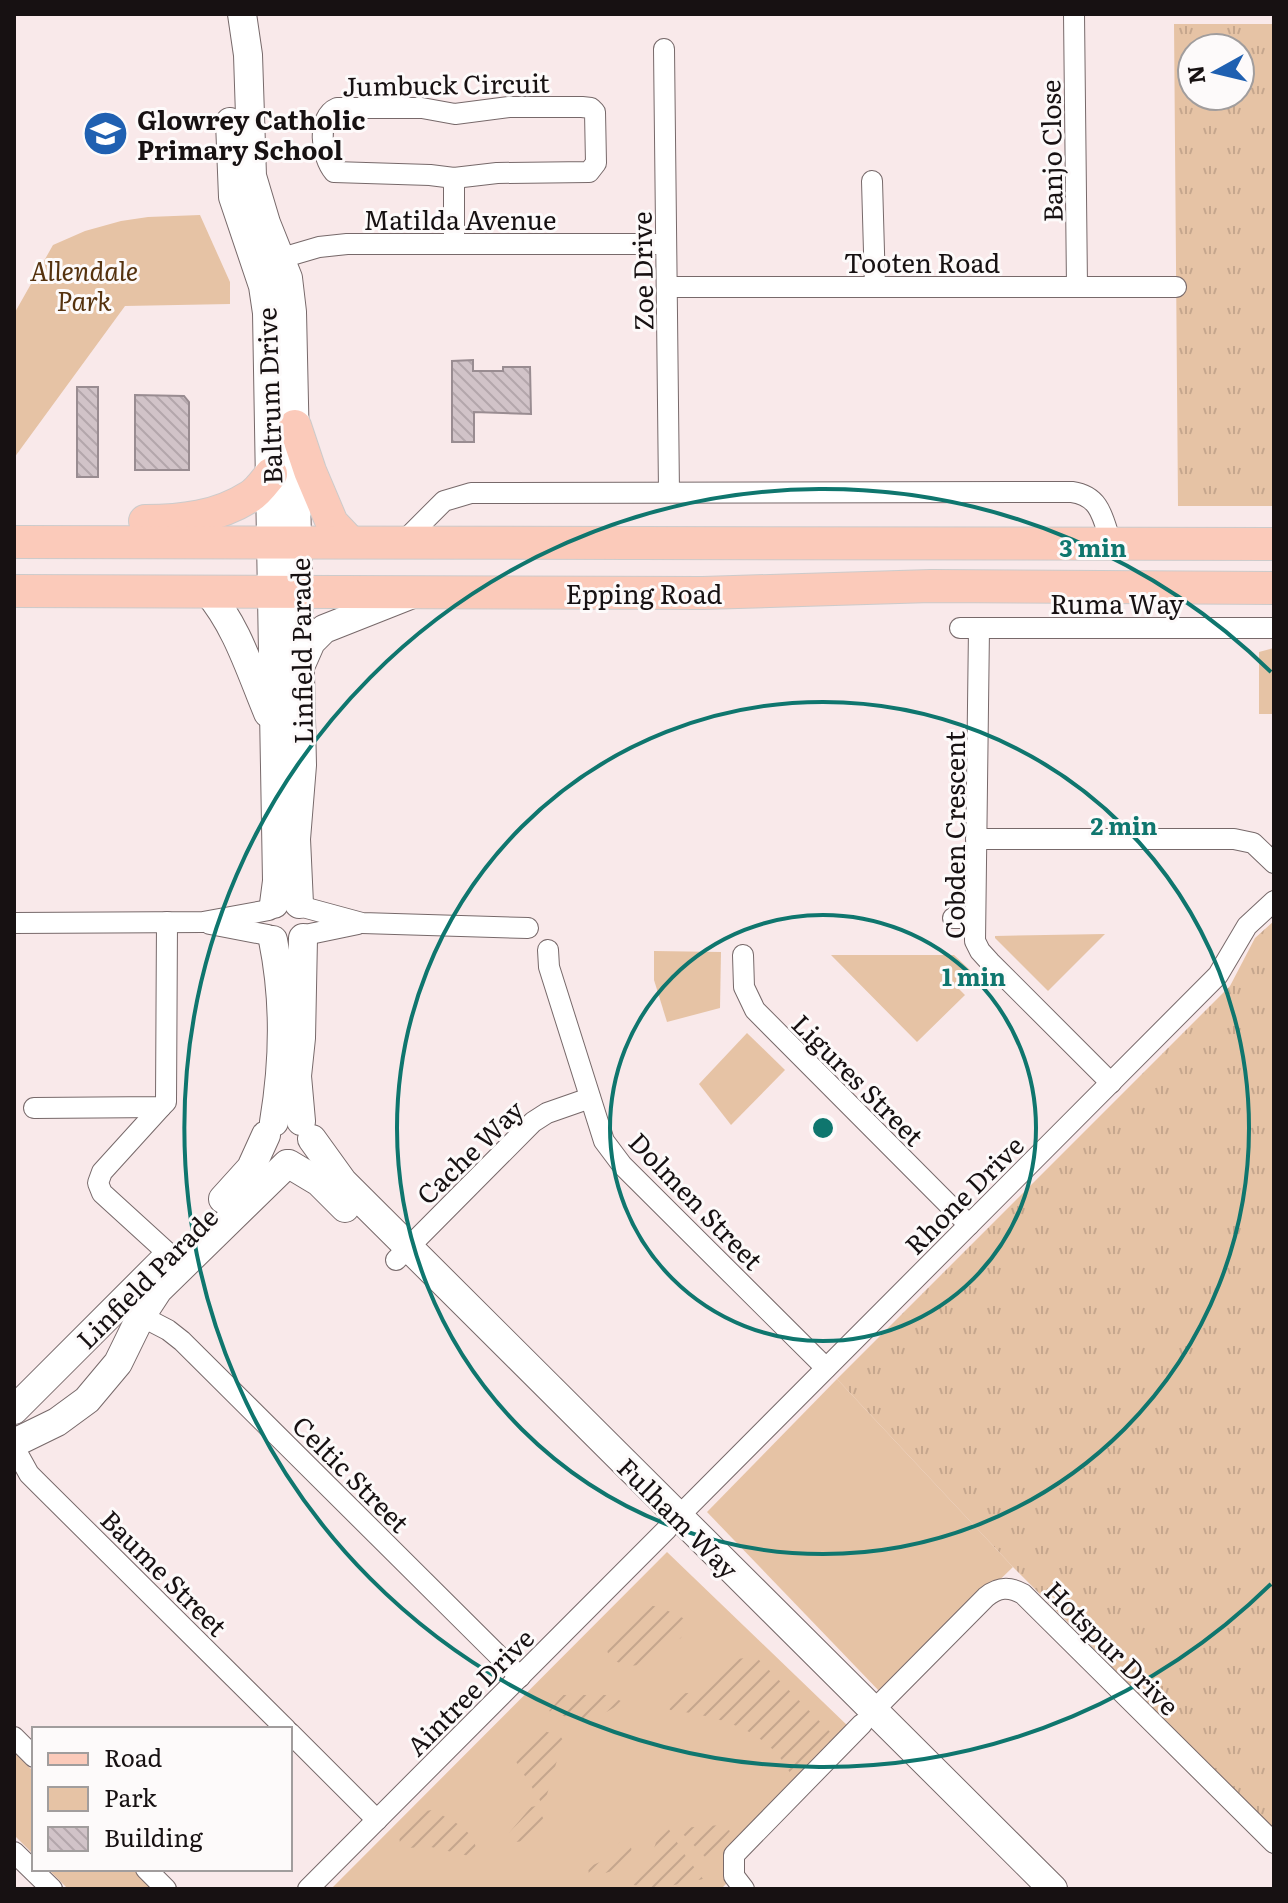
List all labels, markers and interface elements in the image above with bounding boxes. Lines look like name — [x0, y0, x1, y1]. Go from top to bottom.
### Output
north arrow — [1176, 32, 1256, 112]
street label: Jumbuck Circuit — [342, 62, 550, 104]
text: N — [1177, 64, 1212, 86]
street label: Banjo Close — [1029, 79, 1071, 223]
place label: Glowrey Catholic Primary School — [137, 99, 365, 168]
school or university icon: Glowrey Catholic Primary School — [82, 109, 130, 157]
street label: Matilda Avenue — [364, 199, 556, 238]
street label: Zoe Drive — [620, 211, 662, 331]
street label: Tooten Road — [844, 242, 1000, 281]
park label: Allendale Park — [30, 250, 138, 319]
street label: Baltrum Drive — [245, 307, 291, 485]
text: 3 min — [1059, 529, 1127, 564]
street label: Linfield Parade — [279, 557, 321, 745]
street label: Epping Road — [565, 573, 723, 612]
street label: Ruma Way — [1050, 583, 1184, 622]
street label: Cobden Crescent — [934, 731, 973, 939]
text: 2 min — [1090, 807, 1158, 842]
text: 1 min — [942, 958, 1006, 993]
street label: Ligures Street — [784, 1004, 934, 1154]
street label: Cache Way — [407, 1090, 531, 1212]
centre of rings — [809, 1114, 837, 1142]
street label: Dolmen Street — [621, 1122, 773, 1278]
street label: Rhone Drive — [895, 1126, 1031, 1262]
street label: Linfield Parade — [66, 1197, 226, 1357]
street label: Celtic Street — [285, 1406, 420, 1541]
street label: Fulham Way — [609, 1447, 749, 1587]
street label: Baume Street — [93, 1500, 238, 1645]
street label: Hotspur Drive — [1037, 1571, 1189, 1723]
street label: Aintree Drive — [396, 1618, 542, 1764]
legend — [32, 1727, 292, 1871]
text: Road — [104, 1739, 163, 1774]
text: Park — [104, 1779, 157, 1814]
text: Building — [104, 1819, 203, 1854]

